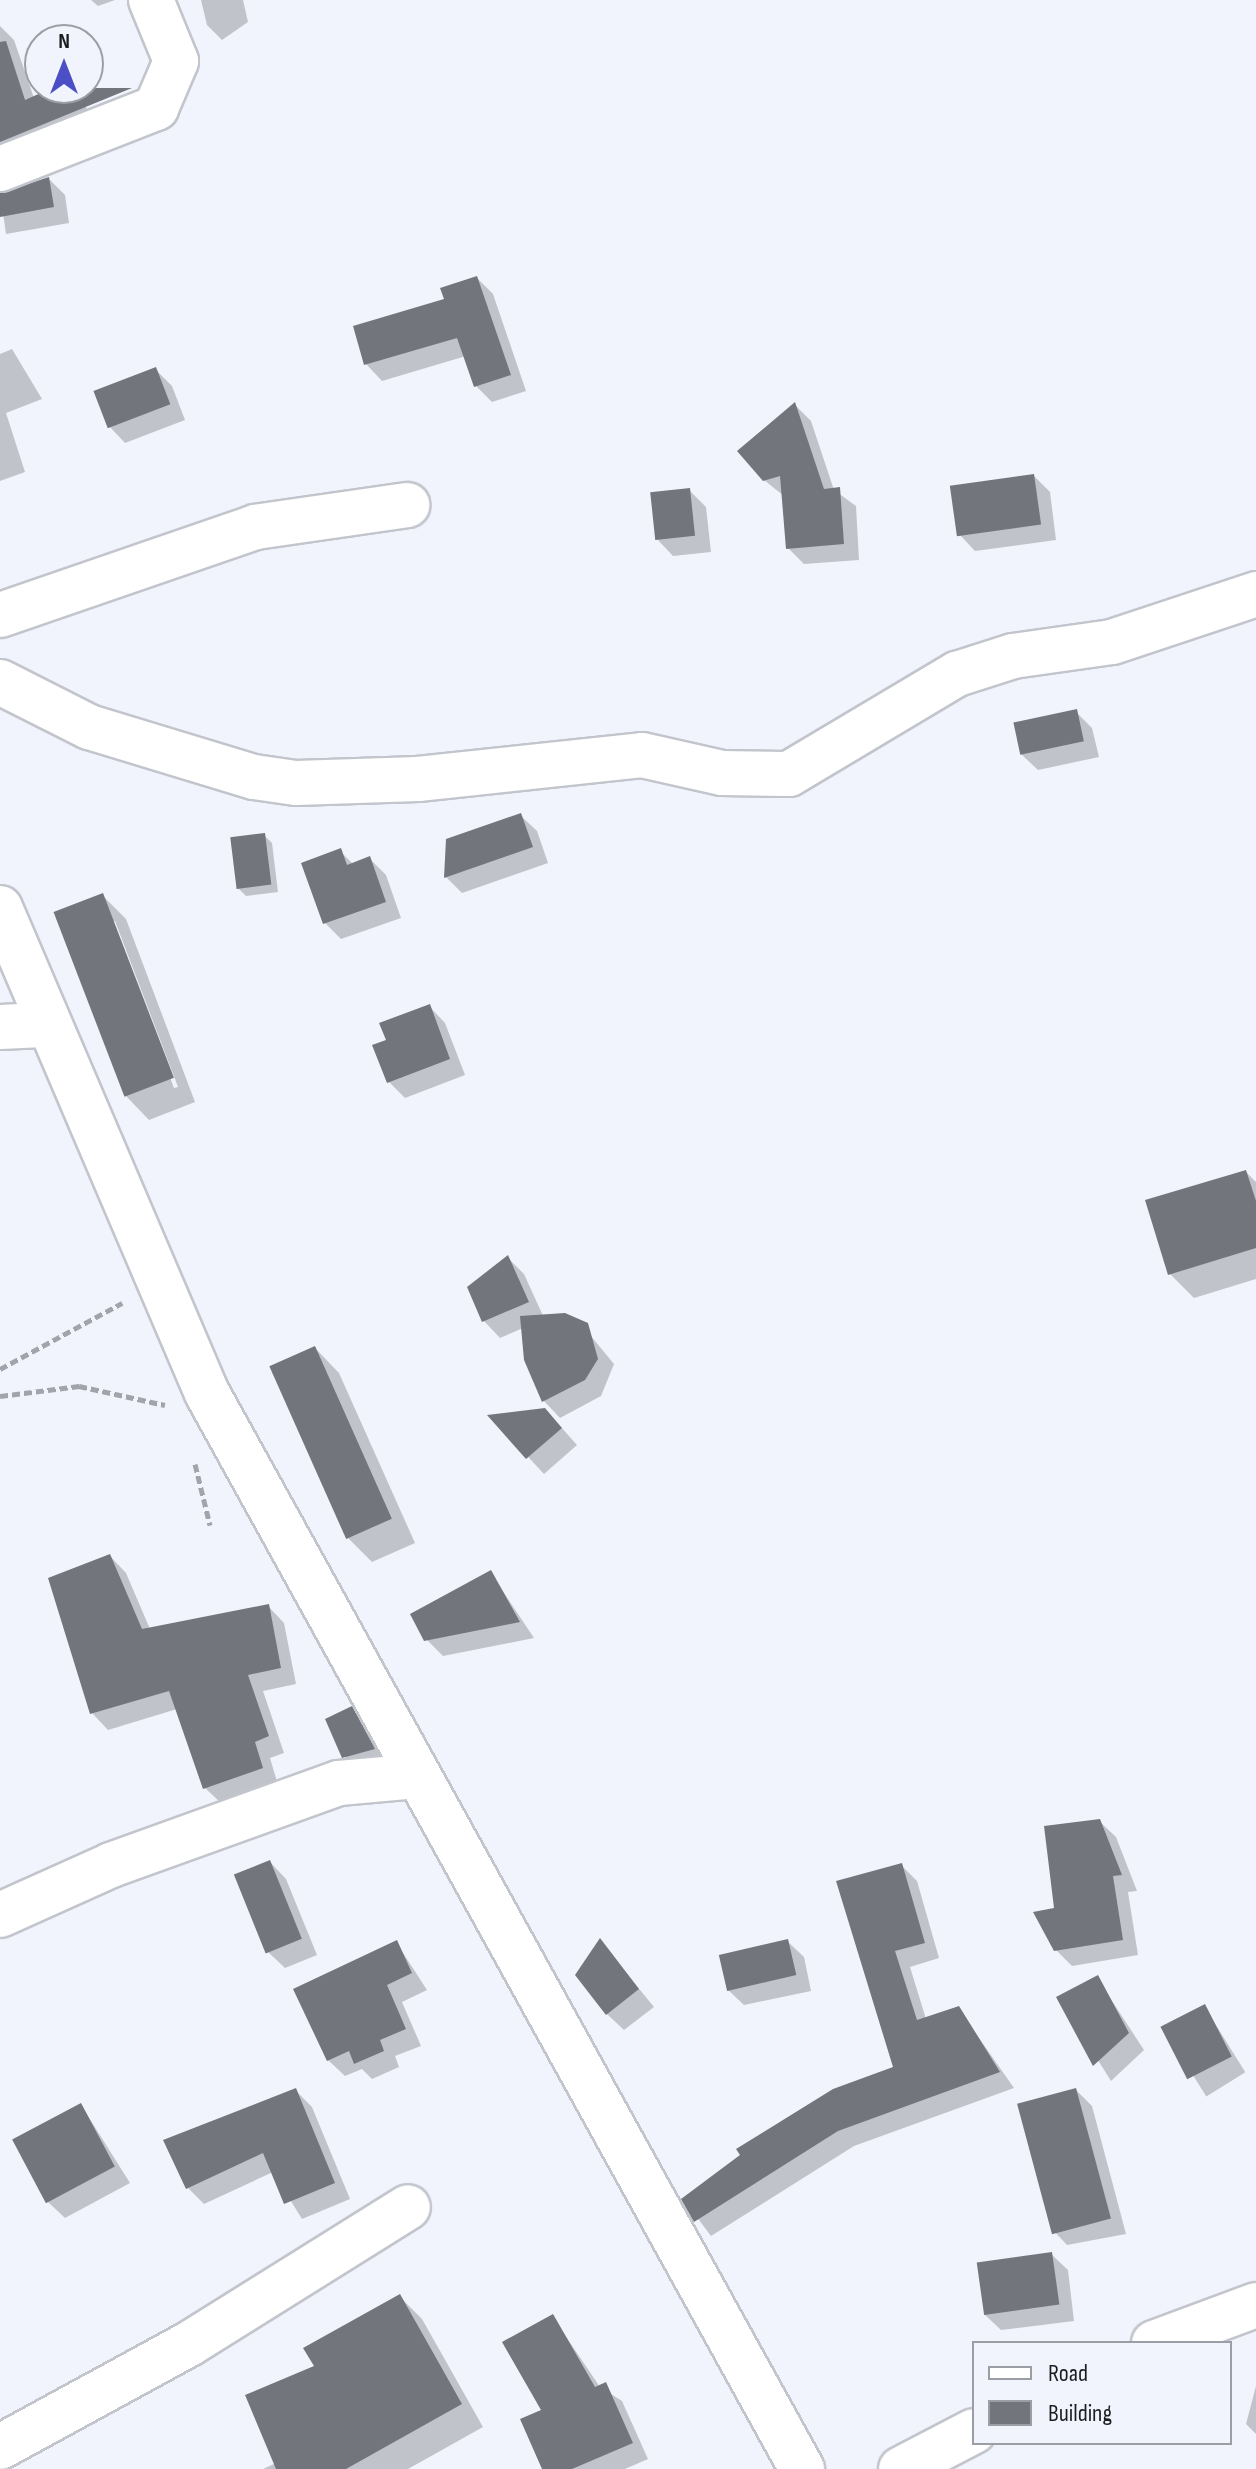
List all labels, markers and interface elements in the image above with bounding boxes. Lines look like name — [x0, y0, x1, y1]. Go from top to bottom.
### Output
north arrow — [24, 24, 104, 104]
text: N — [58, 28, 70, 55]
legend — [972, 2341, 1232, 2445]
text: Road — [1048, 2359, 1088, 2388]
text: Building — [1048, 2399, 1112, 2428]

